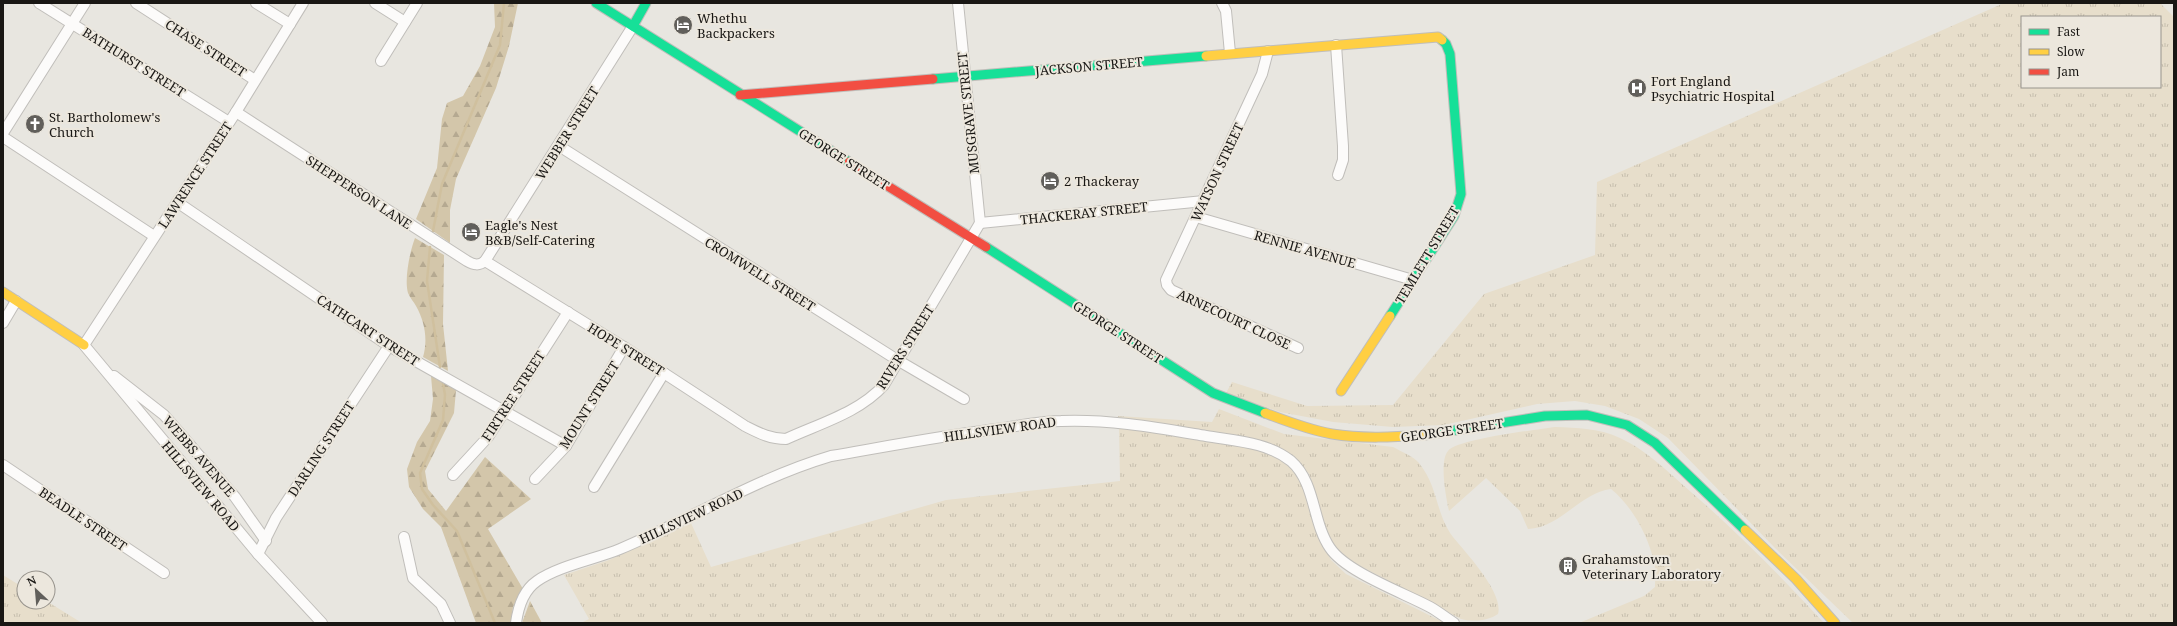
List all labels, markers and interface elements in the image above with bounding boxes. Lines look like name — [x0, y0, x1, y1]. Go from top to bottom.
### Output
place label: Whethu Backpackers — [697, 9, 775, 42]
hotel icon: Whethu Backpackers — [672, 14, 694, 36]
street label: CHASE STREET — [162, 15, 250, 81]
legend — [2021, 16, 2161, 88]
street label: BATHURST STREET — [79, 23, 189, 101]
text: Fast — [2057, 23, 2080, 40]
text: Slow — [2057, 43, 2085, 60]
street label: MUSGRAVE STREET — [953, 51, 983, 175]
street label: JACKSON STREET — [1033, 52, 1144, 80]
text: Jam — [2056, 63, 2079, 80]
place label: Fort England Psychiatric Hospital — [1651, 72, 1775, 105]
hospital icon: Fort England Psychiatric Hospital — [1626, 77, 1648, 99]
street label: WEBBER STREET — [531, 83, 603, 183]
place label: St. Bartholomew's Church — [49, 108, 160, 141]
church icon: St. Bartholomew's Church — [24, 113, 46, 135]
street label: LAWRENCE STREET — [154, 118, 236, 232]
street label: WATSON STREET — [1186, 120, 1248, 224]
street label: GEORGE STREET — [795, 124, 893, 194]
street label: SHEPPERSON LANE — [302, 151, 416, 233]
hotel icon: 2 Thackeray — [1039, 170, 1061, 192]
place label: 2 Thackeray — [1064, 172, 1140, 190]
street label: THACKERAY STREET — [1019, 197, 1149, 229]
street label: TEMLETT STREET — [1391, 203, 1463, 307]
place label: Eagle's Nest B&B/Self-Catering — [485, 216, 595, 249]
hotel icon: Eagle's Nest B&B/Self-Catering — [460, 221, 482, 243]
street label: RENNIE AVENUE — [1252, 226, 1358, 272]
street label: CROMWELL STREET — [701, 233, 819, 315]
street label: ARNECOURT CLOSE — [1174, 285, 1294, 353]
street label: CATHCART STREET — [313, 290, 423, 370]
street label: GEORGE STREET — [1070, 296, 1166, 368]
street label: RIVERS STREET — [872, 301, 938, 393]
street label: HOPE STREET — [584, 318, 668, 380]
street label: FIRTREE STREET — [477, 347, 549, 445]
street label: MOUNT STREET — [555, 358, 623, 452]
street label: DARLING STREET — [284, 398, 358, 500]
street label: WEBBS AVENUE — [159, 412, 239, 500]
street label: HILLSVIEW ROAD — [943, 412, 1057, 446]
street label: GEORGE STREET — [1399, 414, 1505, 446]
street label: HILLSVIEW ROAD — [158, 437, 244, 535]
street label: BEADLE STREET — [36, 483, 130, 555]
street label: HILLSVIEW ROAD — [636, 484, 746, 548]
place label: Grahamstown Veterinary Laboratory — [1582, 550, 1722, 583]
building icon: Grahamstown Veterinary Laboratory — [1557, 555, 1579, 577]
north arrow — [16, 570, 56, 610]
text: N — [24, 572, 39, 589]

